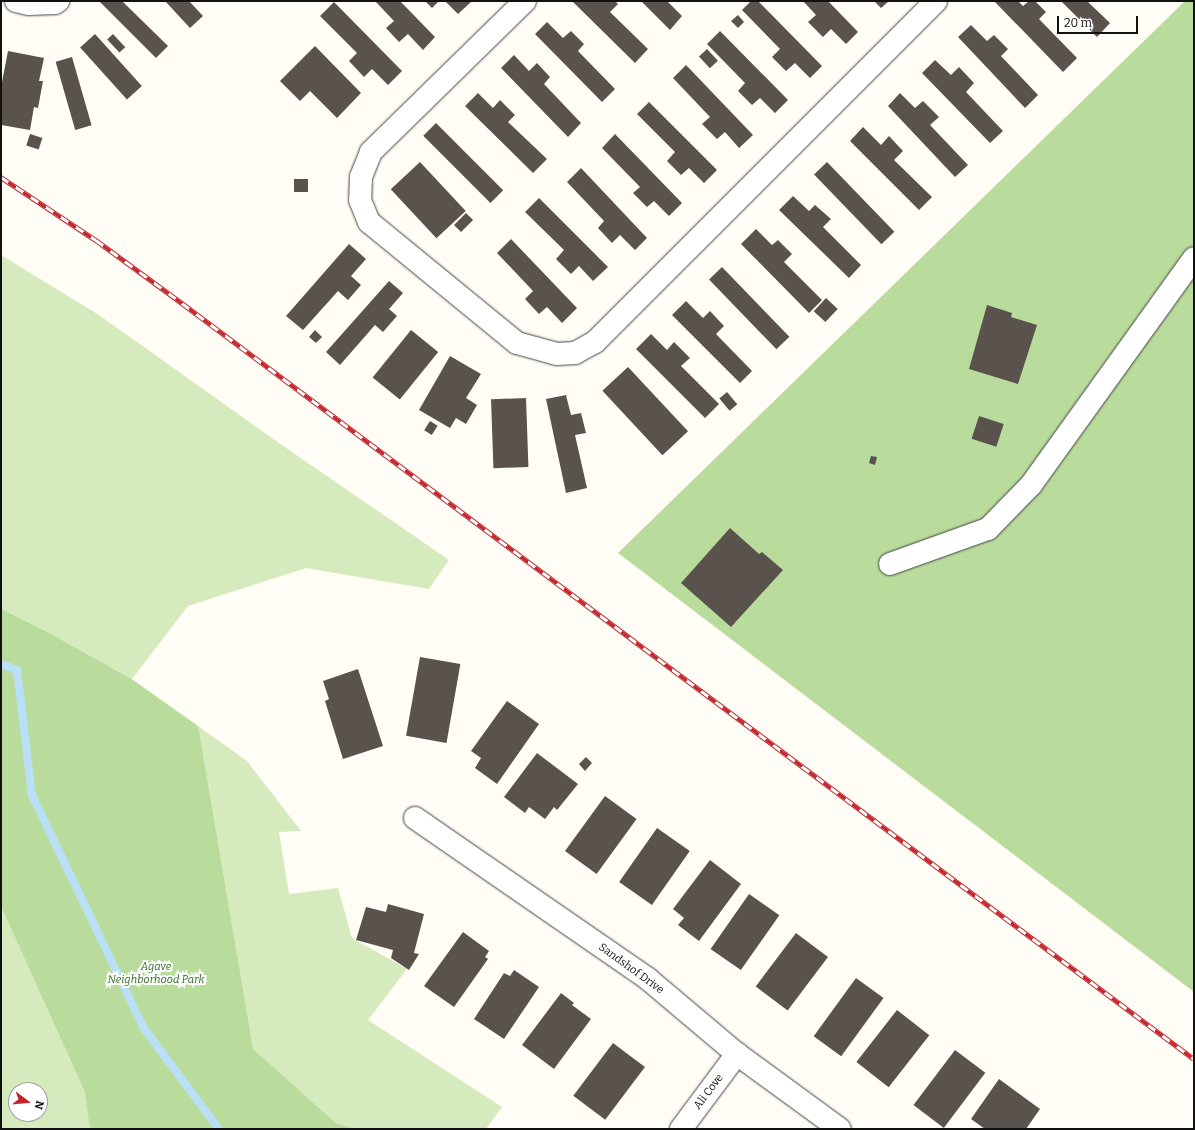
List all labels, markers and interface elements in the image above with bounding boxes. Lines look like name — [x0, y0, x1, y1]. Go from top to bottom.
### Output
scale bar — [1059, 8, 1140, 34]
text: 20 m — [1064, 16, 1092, 30]
street label: Sandshof Drive — [596, 941, 666, 997]
park label: Agave Neighborhood Park — [107, 961, 205, 987]
street label: Ali Cove — [691, 1072, 727, 1112]
north arrow — [8, 1082, 48, 1122]
text: N — [32, 1099, 46, 1111]

